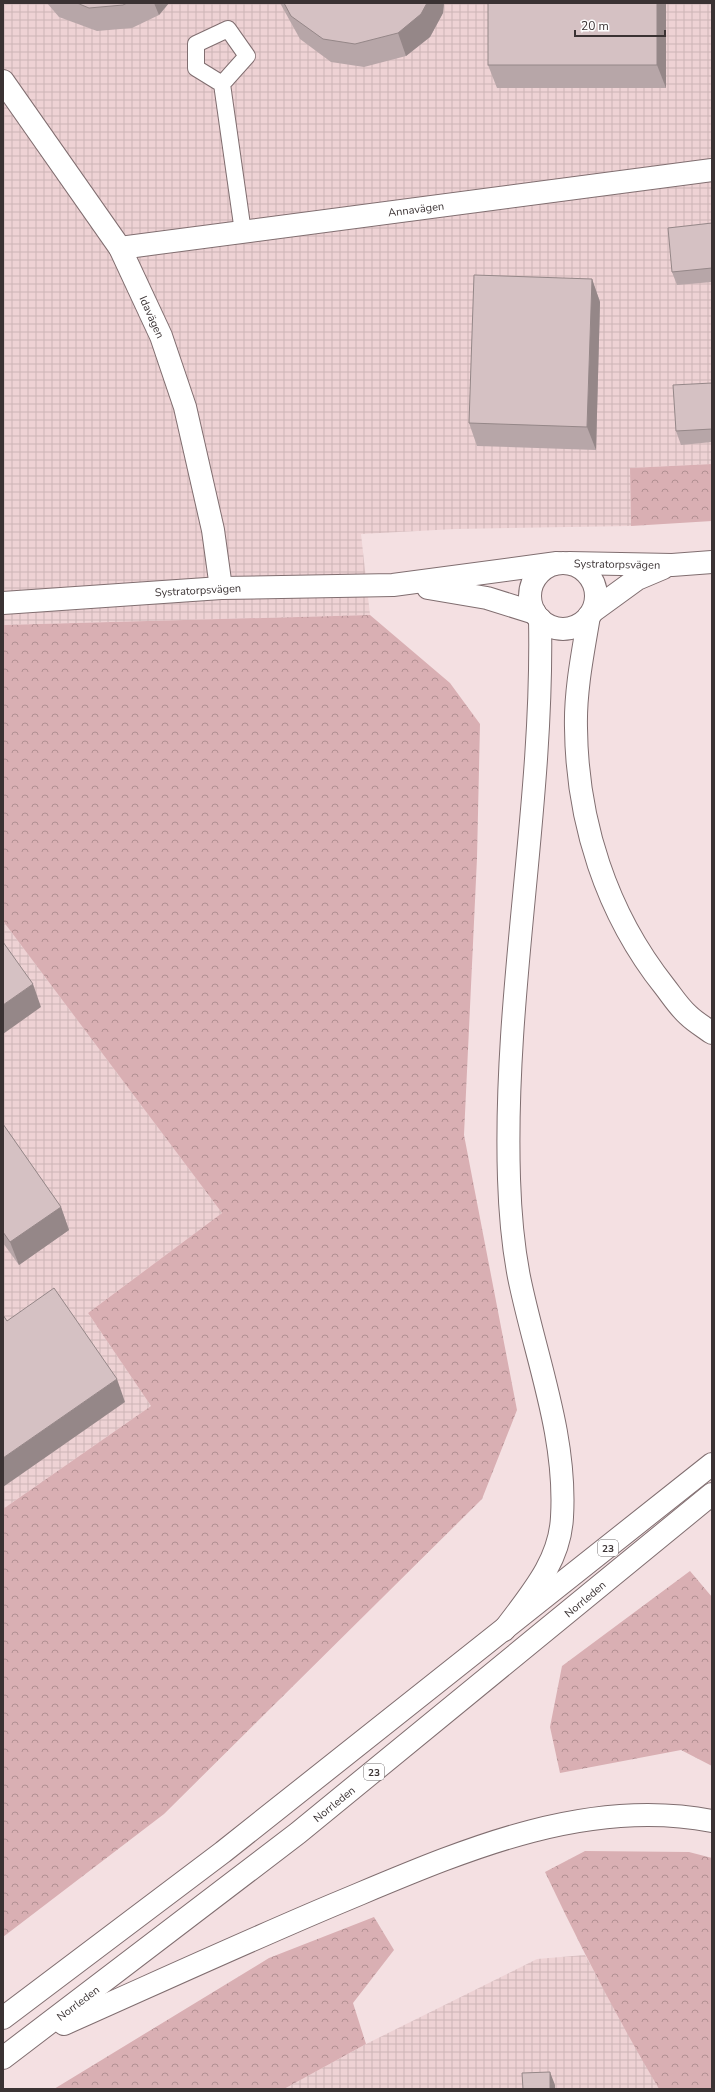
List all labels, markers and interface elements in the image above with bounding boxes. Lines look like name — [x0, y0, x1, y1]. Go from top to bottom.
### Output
scale bar — [575, 12, 665, 38]
text: 20 m — [581, 18, 609, 34]
street label: Annavägen — [387, 199, 445, 220]
street label: Idavägen — [136, 294, 168, 341]
street label: Systratorpsvägen — [574, 556, 660, 573]
street label: Systratorpsvägen — [154, 581, 242, 600]
road number: 23 — [598, 1540, 618, 1556]
street label: Norrleden — [561, 1578, 609, 1621]
road number: 23 — [364, 1764, 384, 1780]
street label: Norrleden — [310, 1783, 358, 1826]
street label: Norrleden — [54, 1982, 103, 2024]

